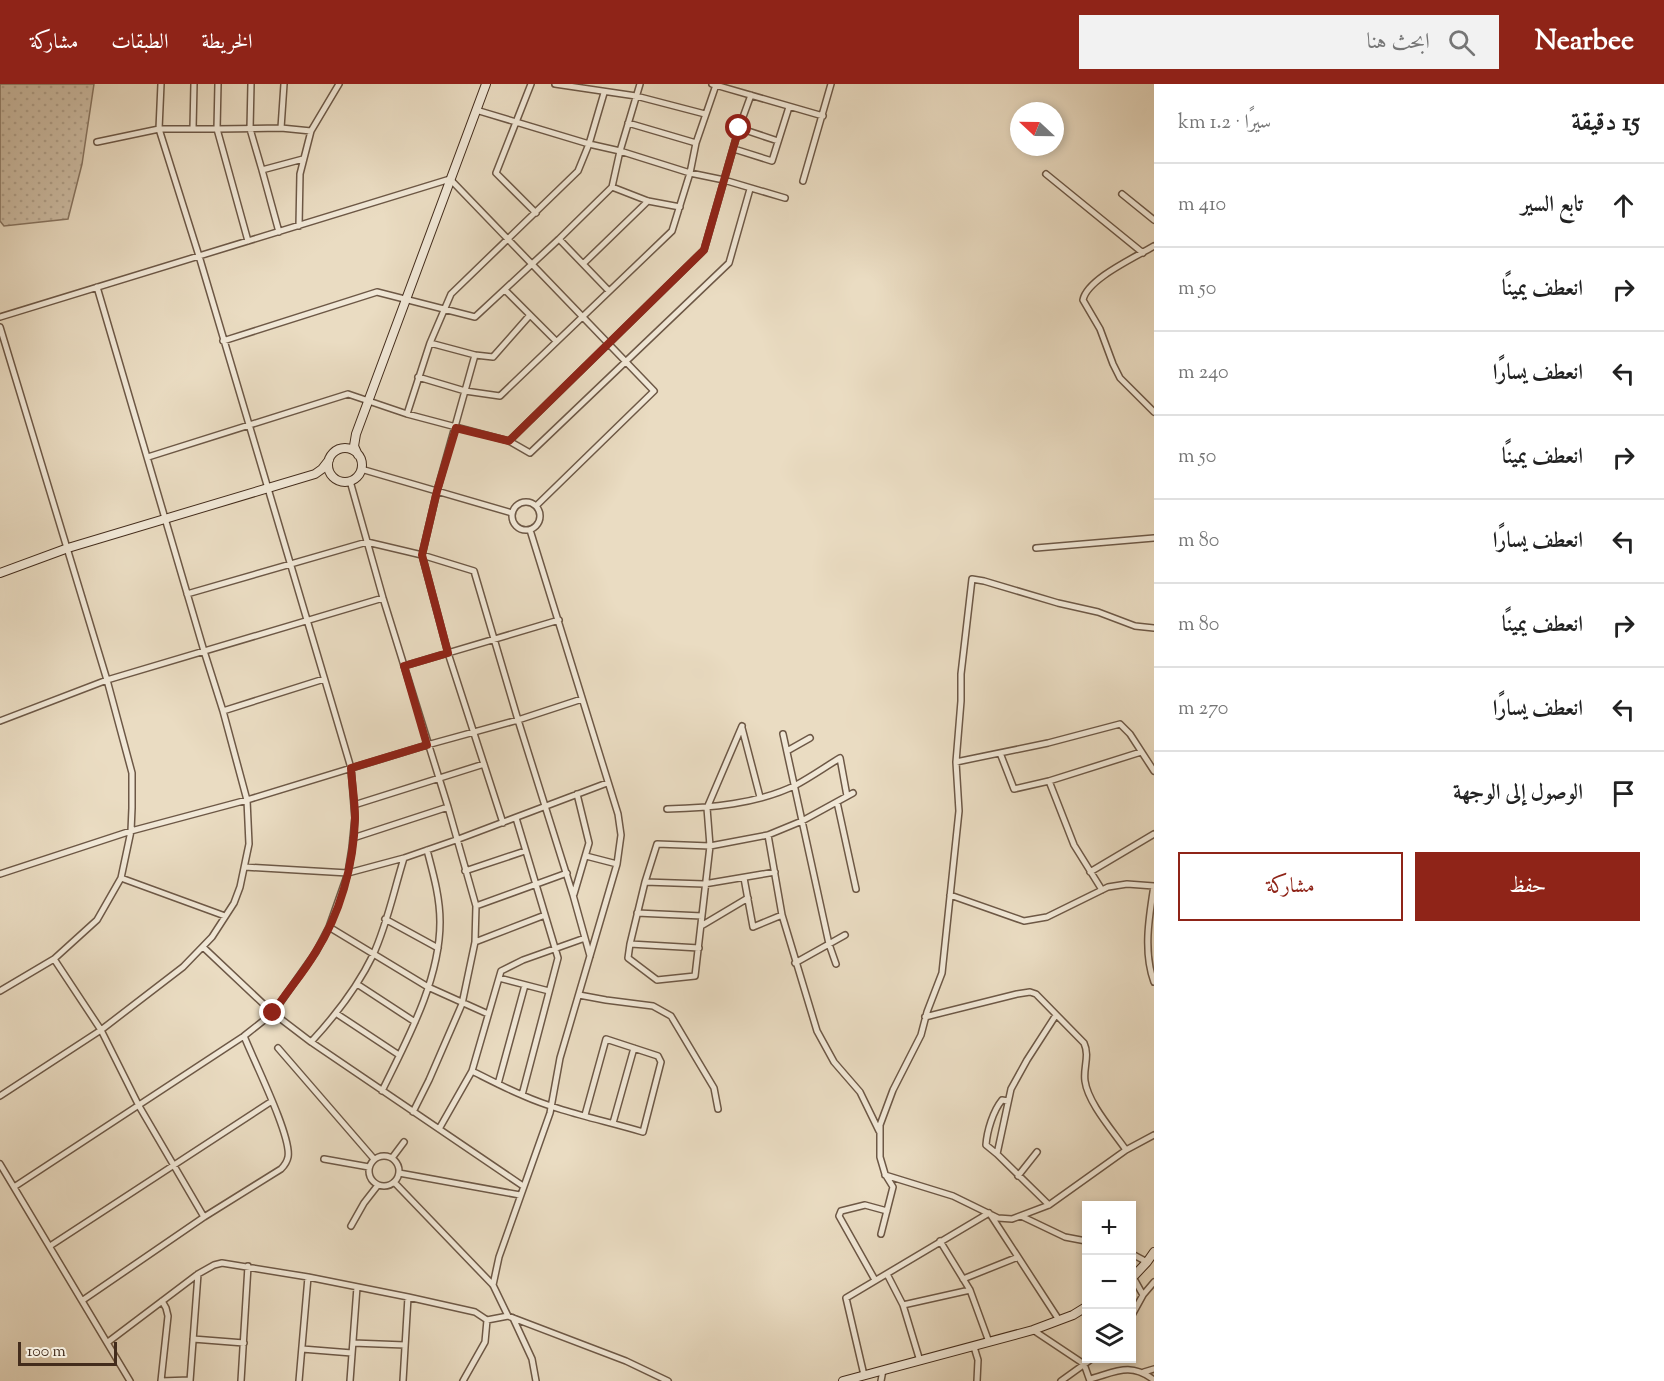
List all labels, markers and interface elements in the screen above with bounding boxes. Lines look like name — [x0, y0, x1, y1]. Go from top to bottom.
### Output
search box — [1079, 15, 1499, 69]
text: Nearbee — [1535, 22, 1634, 62]
icon: search — [1445, 26, 1478, 59]
text: ابحث هنا — [1366, 27, 1430, 59]
text: مشاركة — [30, 28, 78, 58]
text: الطبقات — [111, 28, 168, 58]
text: الخريطة — [201, 28, 253, 58]
north arrow — [1010, 102, 1064, 156]
text: 15 دقيقة — [1571, 105, 1640, 142]
text: سيرًا · 1.2 km — [1178, 109, 1271, 138]
route start — [725, 114, 751, 140]
icon: ahead — [1607, 189, 1640, 222]
text: تابع السير — [1521, 190, 1583, 222]
text: 410 m — [1178, 191, 1226, 220]
icon: right — [1607, 273, 1640, 306]
text: انعطف يمينًا — [1502, 274, 1583, 306]
text: 50 m — [1178, 275, 1216, 304]
icon: left — [1607, 357, 1640, 390]
text: انعطف يسارًا — [1493, 358, 1583, 390]
text: 240 m — [1178, 359, 1229, 388]
icon: right — [1607, 441, 1640, 474]
text: انعطف يمينًا — [1502, 442, 1583, 474]
text: 50 m — [1178, 443, 1216, 472]
icon: left — [1607, 525, 1640, 558]
text: انعطف يسارًا — [1493, 526, 1583, 558]
text: 80 m — [1178, 527, 1219, 556]
icon: right — [1607, 609, 1640, 642]
text: انعطف يمينًا — [1502, 610, 1583, 642]
text: 80 m — [1178, 611, 1219, 640]
icon: left — [1607, 693, 1640, 726]
text: انعطف يسارًا — [1493, 694, 1583, 726]
text: 270 m — [1178, 695, 1228, 724]
icon: arrive — [1607, 777, 1640, 810]
text: الوصول إلى الوجهة — [1453, 778, 1583, 810]
button: مشاركة — [1178, 852, 1403, 921]
button: حفظ — [1415, 852, 1640, 921]
route end — [259, 999, 285, 1025]
map controls — [1082, 1201, 1136, 1363]
button: + — [1082, 1201, 1136, 1255]
button: − — [1082, 1255, 1136, 1309]
button: layers — [1082, 1309, 1136, 1363]
scale bar — [18, 1339, 117, 1366]
text: 100 m — [27, 1341, 66, 1364]

